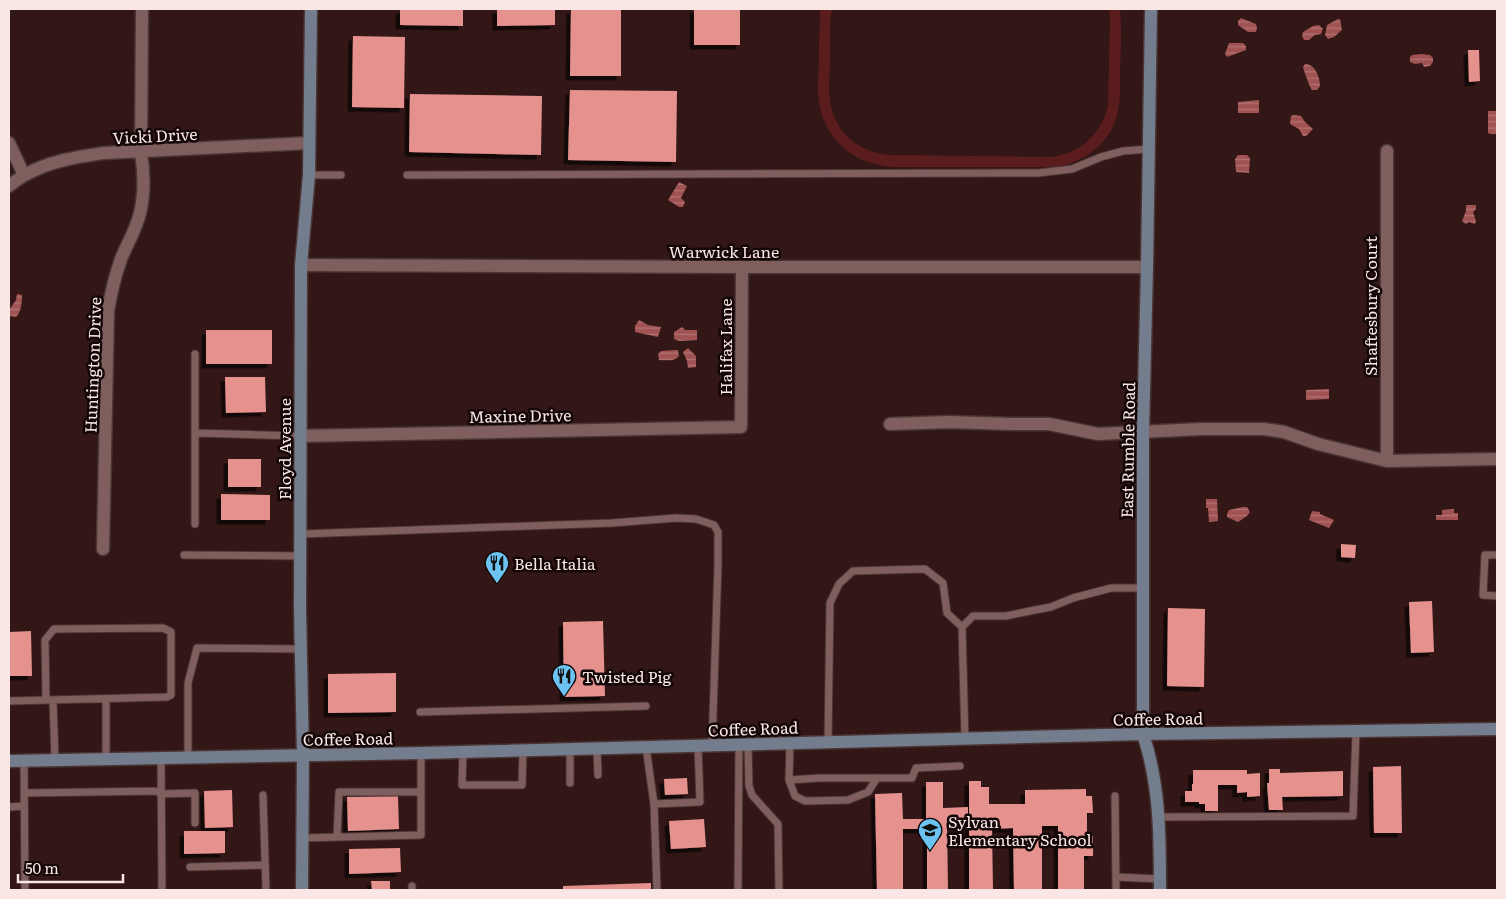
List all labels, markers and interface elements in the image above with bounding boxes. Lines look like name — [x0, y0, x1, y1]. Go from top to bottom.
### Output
street label: Vicki Drive — [112, 121, 198, 149]
street label: Shaftesbury Court — [1358, 235, 1382, 376]
street label: Warwick Lane — [669, 239, 779, 263]
street label: Huntington Drive — [78, 297, 106, 433]
street label: Halifax Lane — [713, 298, 737, 396]
street label: East Rumble Road — [1114, 381, 1140, 518]
street label: Floyd Avenue — [272, 398, 296, 500]
street label: Maxine Drive — [468, 402, 572, 428]
restaurant icon: Bella Italia — [484, 550, 510, 584]
place label: Bella Italia — [514, 551, 596, 575]
restaurant icon: Twisted Pig — [551, 663, 577, 697]
place label: Twisted Pig — [582, 664, 672, 688]
street label: Coffee Road — [1113, 705, 1204, 731]
street label: Coffee Road — [707, 714, 799, 742]
street label: Coffee Road — [303, 725, 394, 751]
place label: Sylvan Elementary School — [948, 809, 1092, 851]
school or university icon: Sylvan Elementary School — [917, 817, 943, 851]
scale bar — [18, 852, 122, 884]
text: 50 m — [25, 856, 59, 879]

